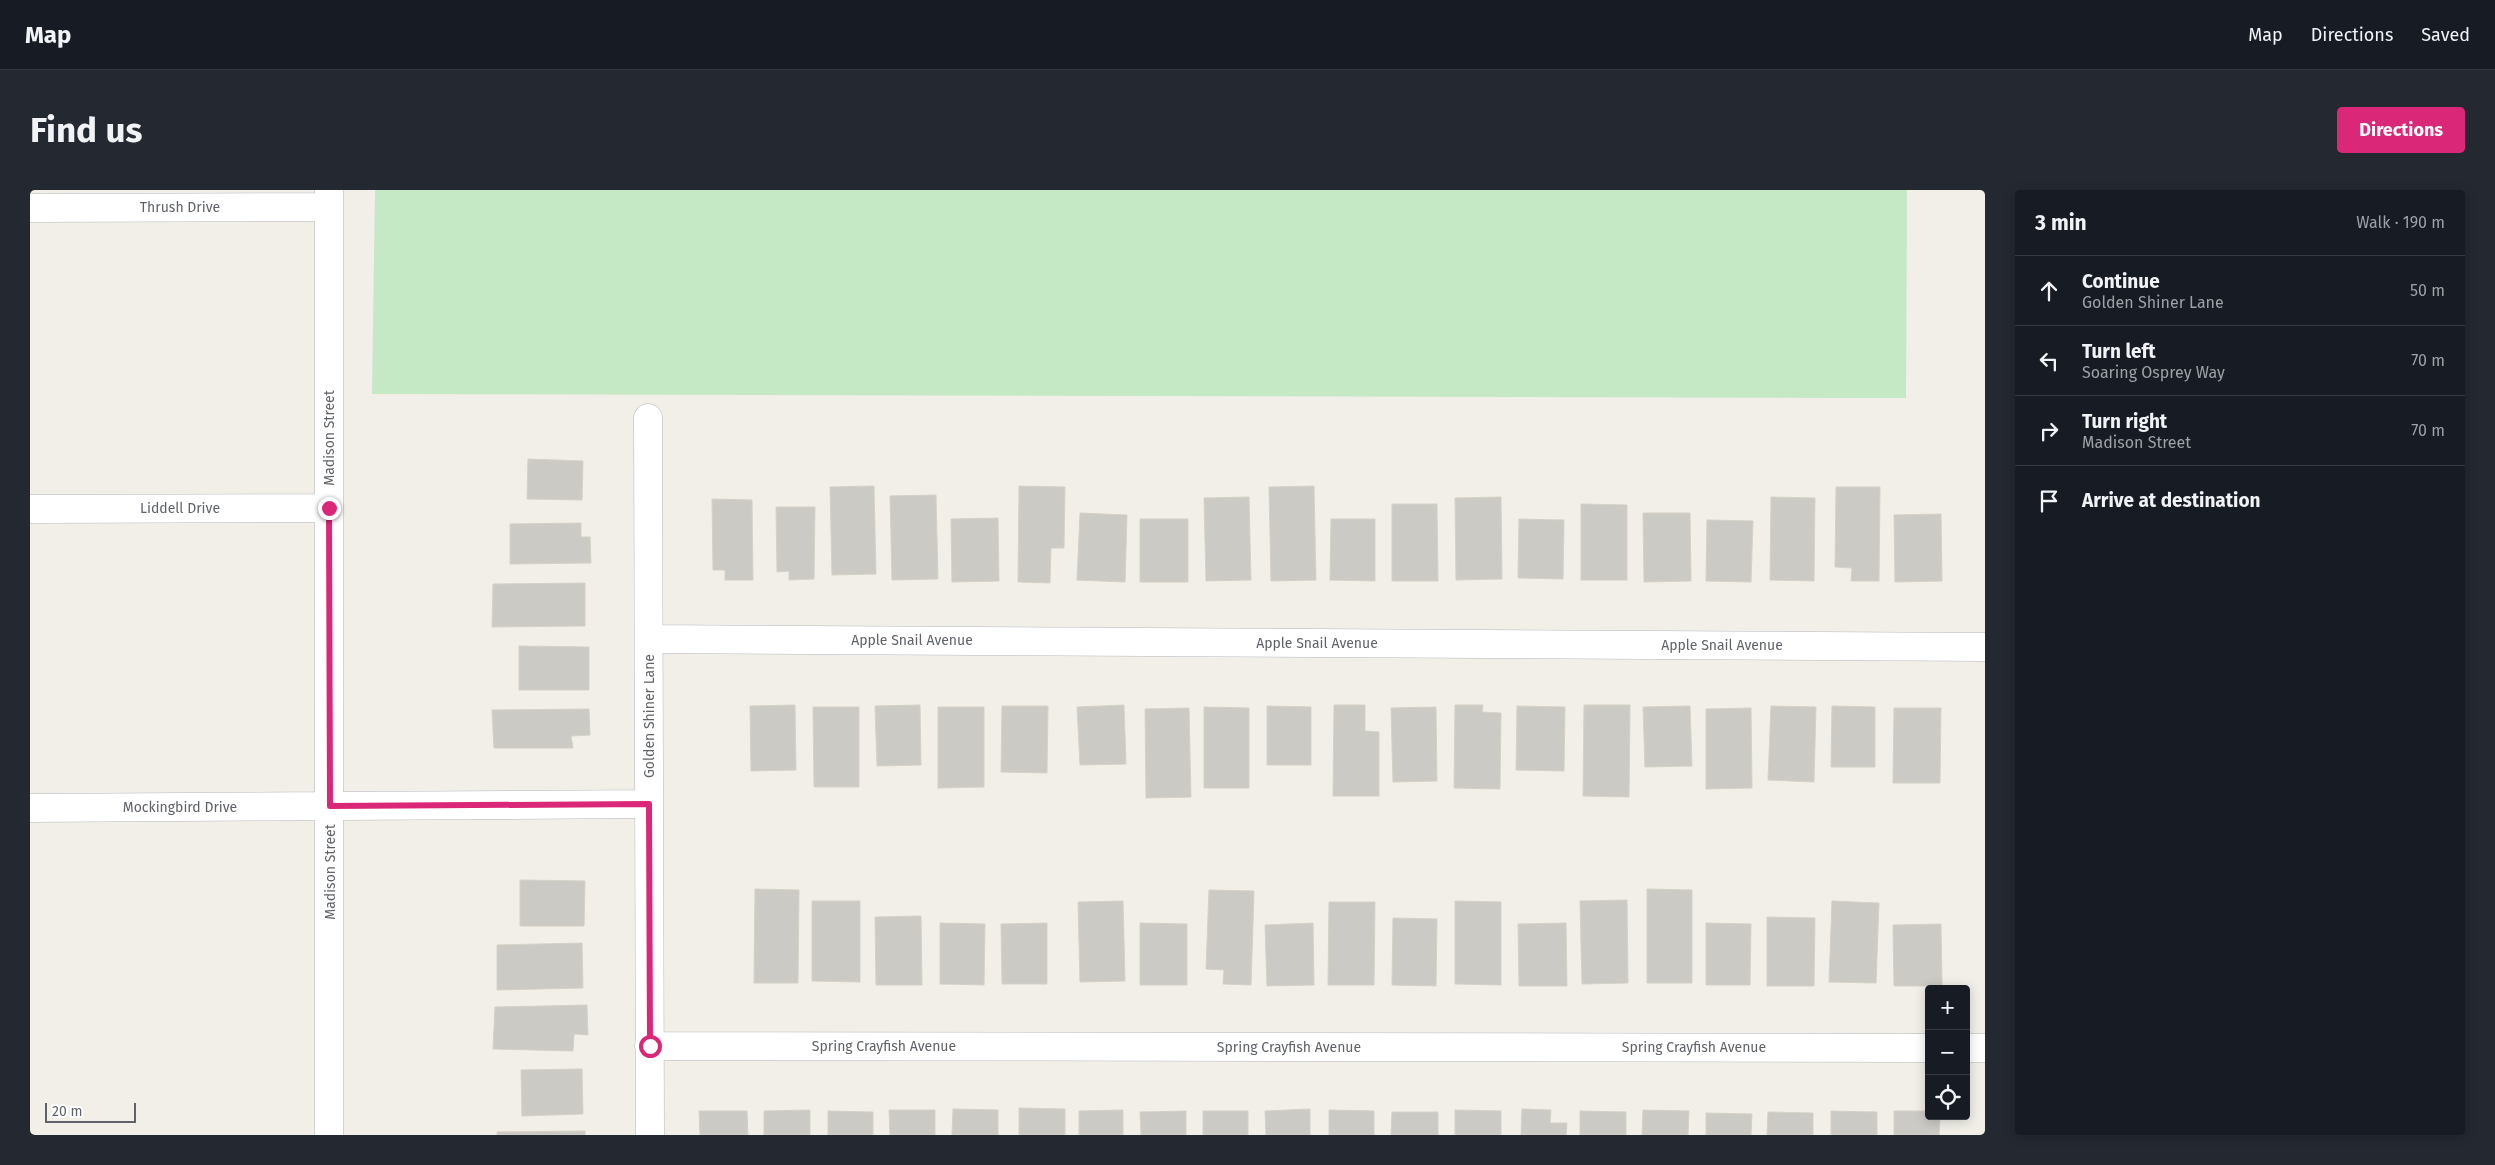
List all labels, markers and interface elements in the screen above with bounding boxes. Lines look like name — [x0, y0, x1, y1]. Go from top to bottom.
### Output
text: Map — [25, 21, 71, 49]
text: Map — [2248, 24, 2283, 46]
text: Directions — [2311, 24, 2393, 46]
text: Saved — [2421, 24, 2470, 46]
button: Directions — [2337, 107, 2465, 153]
text: Find us — [30, 109, 142, 151]
street label: Thrush Drive — [140, 199, 220, 216]
text: 3 min — [2035, 210, 2087, 236]
text: Walk · 190 m — [2356, 213, 2445, 232]
text: Continue — [2082, 270, 2160, 293]
icon: ahead — [2035, 277, 2063, 305]
text: 50 m — [2410, 281, 2445, 300]
text: Golden Shiner Lane — [2082, 293, 2224, 312]
text: Turn left — [2082, 340, 2156, 363]
icon: left — [2035, 347, 2063, 375]
text: 70 m — [2411, 351, 2445, 370]
text: Soaring Osprey Way — [2082, 363, 2225, 382]
street label: Madison Street — [321, 389, 338, 486]
text: Turn right — [2082, 410, 2167, 433]
icon: right — [2035, 417, 2063, 445]
text: 70 m — [2411, 421, 2445, 440]
text: Madison Street — [2082, 433, 2191, 452]
icon: arrive — [2035, 487, 2063, 515]
text: Arrive at destination — [2082, 489, 2261, 512]
route end — [318, 497, 341, 520]
street label: Liddell Drive — [140, 500, 220, 517]
street label: Apple Snail Avenue — [851, 632, 973, 649]
street label: Apple Snail Avenue — [1256, 635, 1378, 652]
street label: Apple Snail Avenue — [1661, 637, 1783, 654]
street label: Golden Shiner Lane — [641, 654, 658, 778]
street label: Mockingbird Drive — [123, 799, 237, 816]
street label: Madison Street — [322, 823, 339, 920]
map controls — [1925, 985, 1970, 1120]
button: + — [1925, 985, 1970, 1030]
button: − — [1925, 1030, 1970, 1075]
route start — [639, 1035, 662, 1058]
street label: Spring Crayfish Avenue — [812, 1038, 956, 1055]
street label: Spring Crayfish Avenue — [1217, 1039, 1361, 1056]
street label: Spring Crayfish Avenue — [1622, 1039, 1766, 1056]
button: locate — [1925, 1075, 1970, 1120]
scale bar — [45, 1100, 136, 1123]
text: 20 m — [52, 1103, 82, 1120]

